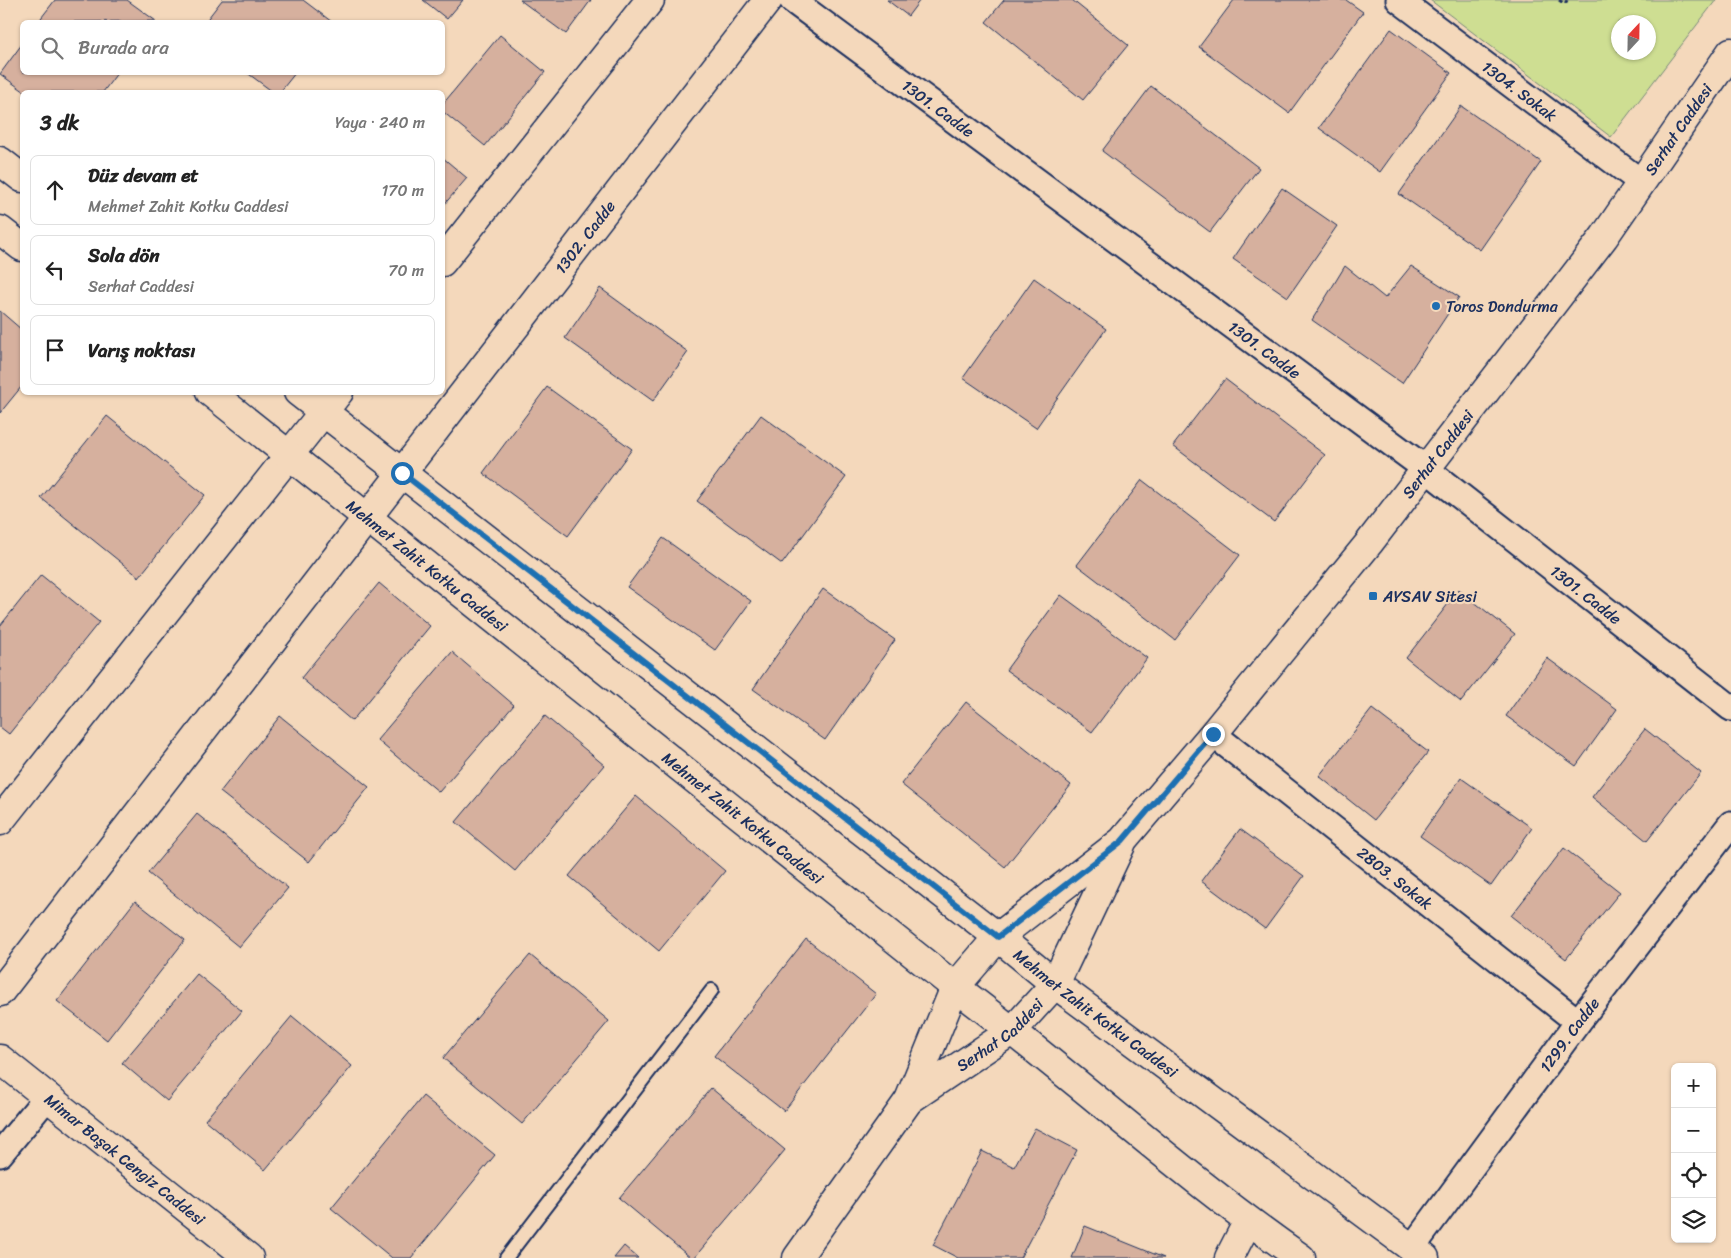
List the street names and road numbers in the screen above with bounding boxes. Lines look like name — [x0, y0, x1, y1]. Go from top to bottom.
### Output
street label: 1304. Sokak — [1475, 53, 1564, 130]
street label: 1301. Cadde — [895, 72, 981, 146]
street label: Serhat Caddesi — [1636, 77, 1721, 181]
street label: 1302. Cadde — [547, 194, 623, 281]
street label: 1301. Cadde — [1222, 313, 1307, 387]
street label: Serhat Caddesi — [1394, 403, 1482, 505]
street label: Mehmet Zahit Kotku Caddesi — [339, 492, 515, 640]
street label: 1301. Cadde — [1543, 557, 1628, 632]
street label: Mehmet Zahit Kotku Caddesi — [655, 744, 831, 892]
street label: 2803. Sokak — [1350, 839, 1440, 918]
street label: Mehmet Zahit Kotku Caddesi — [1007, 941, 1185, 1086]
street label: Serhat Caddesi — [950, 991, 1051, 1080]
street label: 1299. Cadde — [1532, 991, 1607, 1079]
street label: Mimar Başak Cengiz Caddesi — [38, 1086, 212, 1233]

